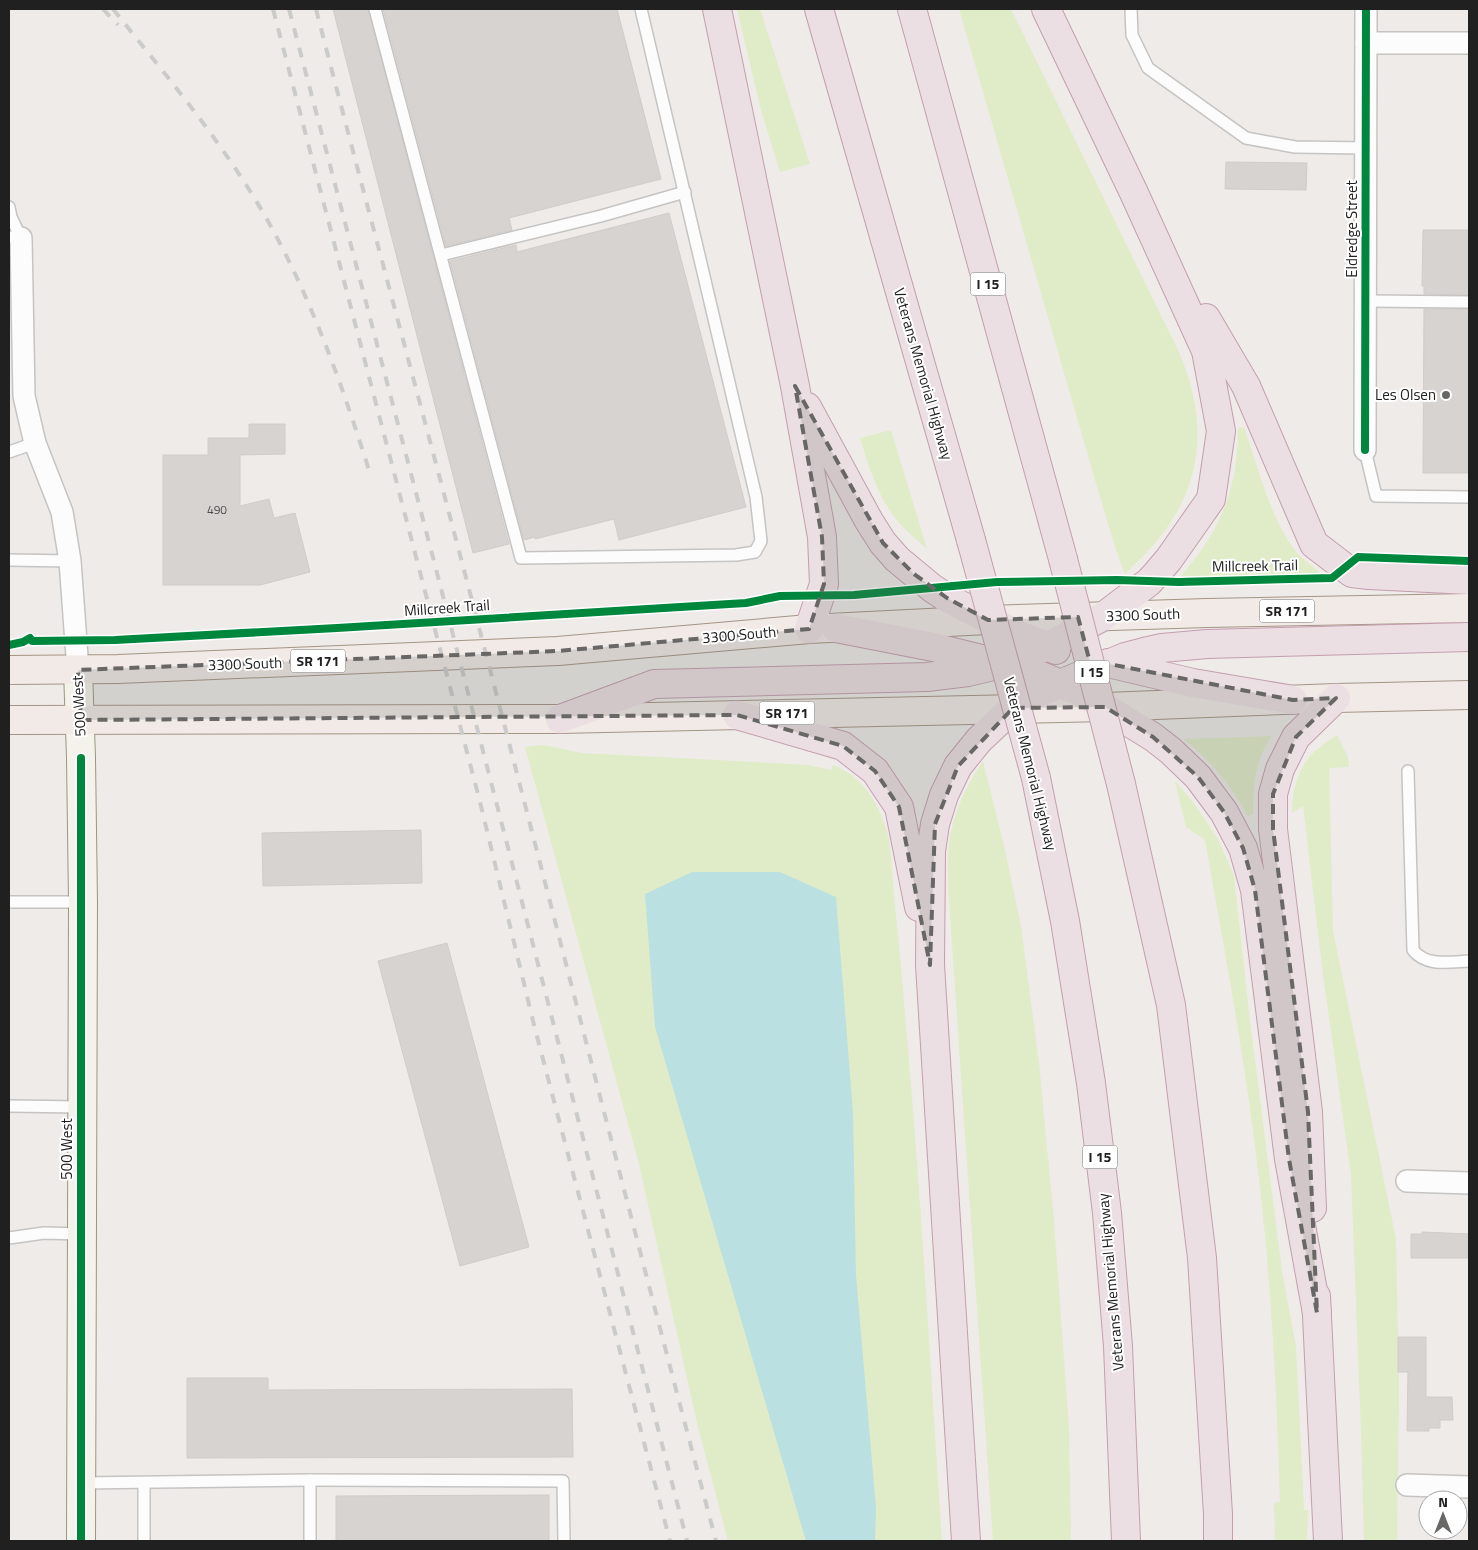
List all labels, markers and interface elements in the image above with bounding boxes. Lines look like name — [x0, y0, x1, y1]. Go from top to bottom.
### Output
street label: Eldredge Street — [1340, 180, 1363, 278]
road number: I 15 — [970, 272, 1006, 296]
street label: Veterans Memorial Highway — [888, 285, 959, 463]
place label: Les Olsen — [1375, 383, 1436, 406]
marker: Les Olsen — [1440, 389, 1452, 401]
house number: 490 — [207, 500, 227, 519]
street label: Millcreek Trail — [1212, 553, 1298, 578]
street label: Millcreek Trail — [403, 593, 491, 622]
road number: SR 171 — [1260, 600, 1314, 622]
street label: 3300 South — [1105, 602, 1180, 627]
street label: 3300 South — [701, 620, 777, 649]
road number: SR 171 — [290, 649, 346, 672]
street label: 3300 South — [207, 651, 282, 676]
road number: I 15 — [1074, 660, 1110, 684]
street label: 500 West — [65, 674, 92, 737]
street label: Veterans Memorial Highway — [998, 675, 1063, 853]
road number: SR 171 — [760, 701, 814, 724]
street label: 500 West — [55, 1118, 78, 1180]
road number: I 15 — [1082, 1146, 1118, 1168]
street label: Veterans Memorial Highway — [1091, 1192, 1130, 1372]
north arrow — [1418, 1490, 1468, 1540]
text: N — [1438, 1491, 1448, 1512]

